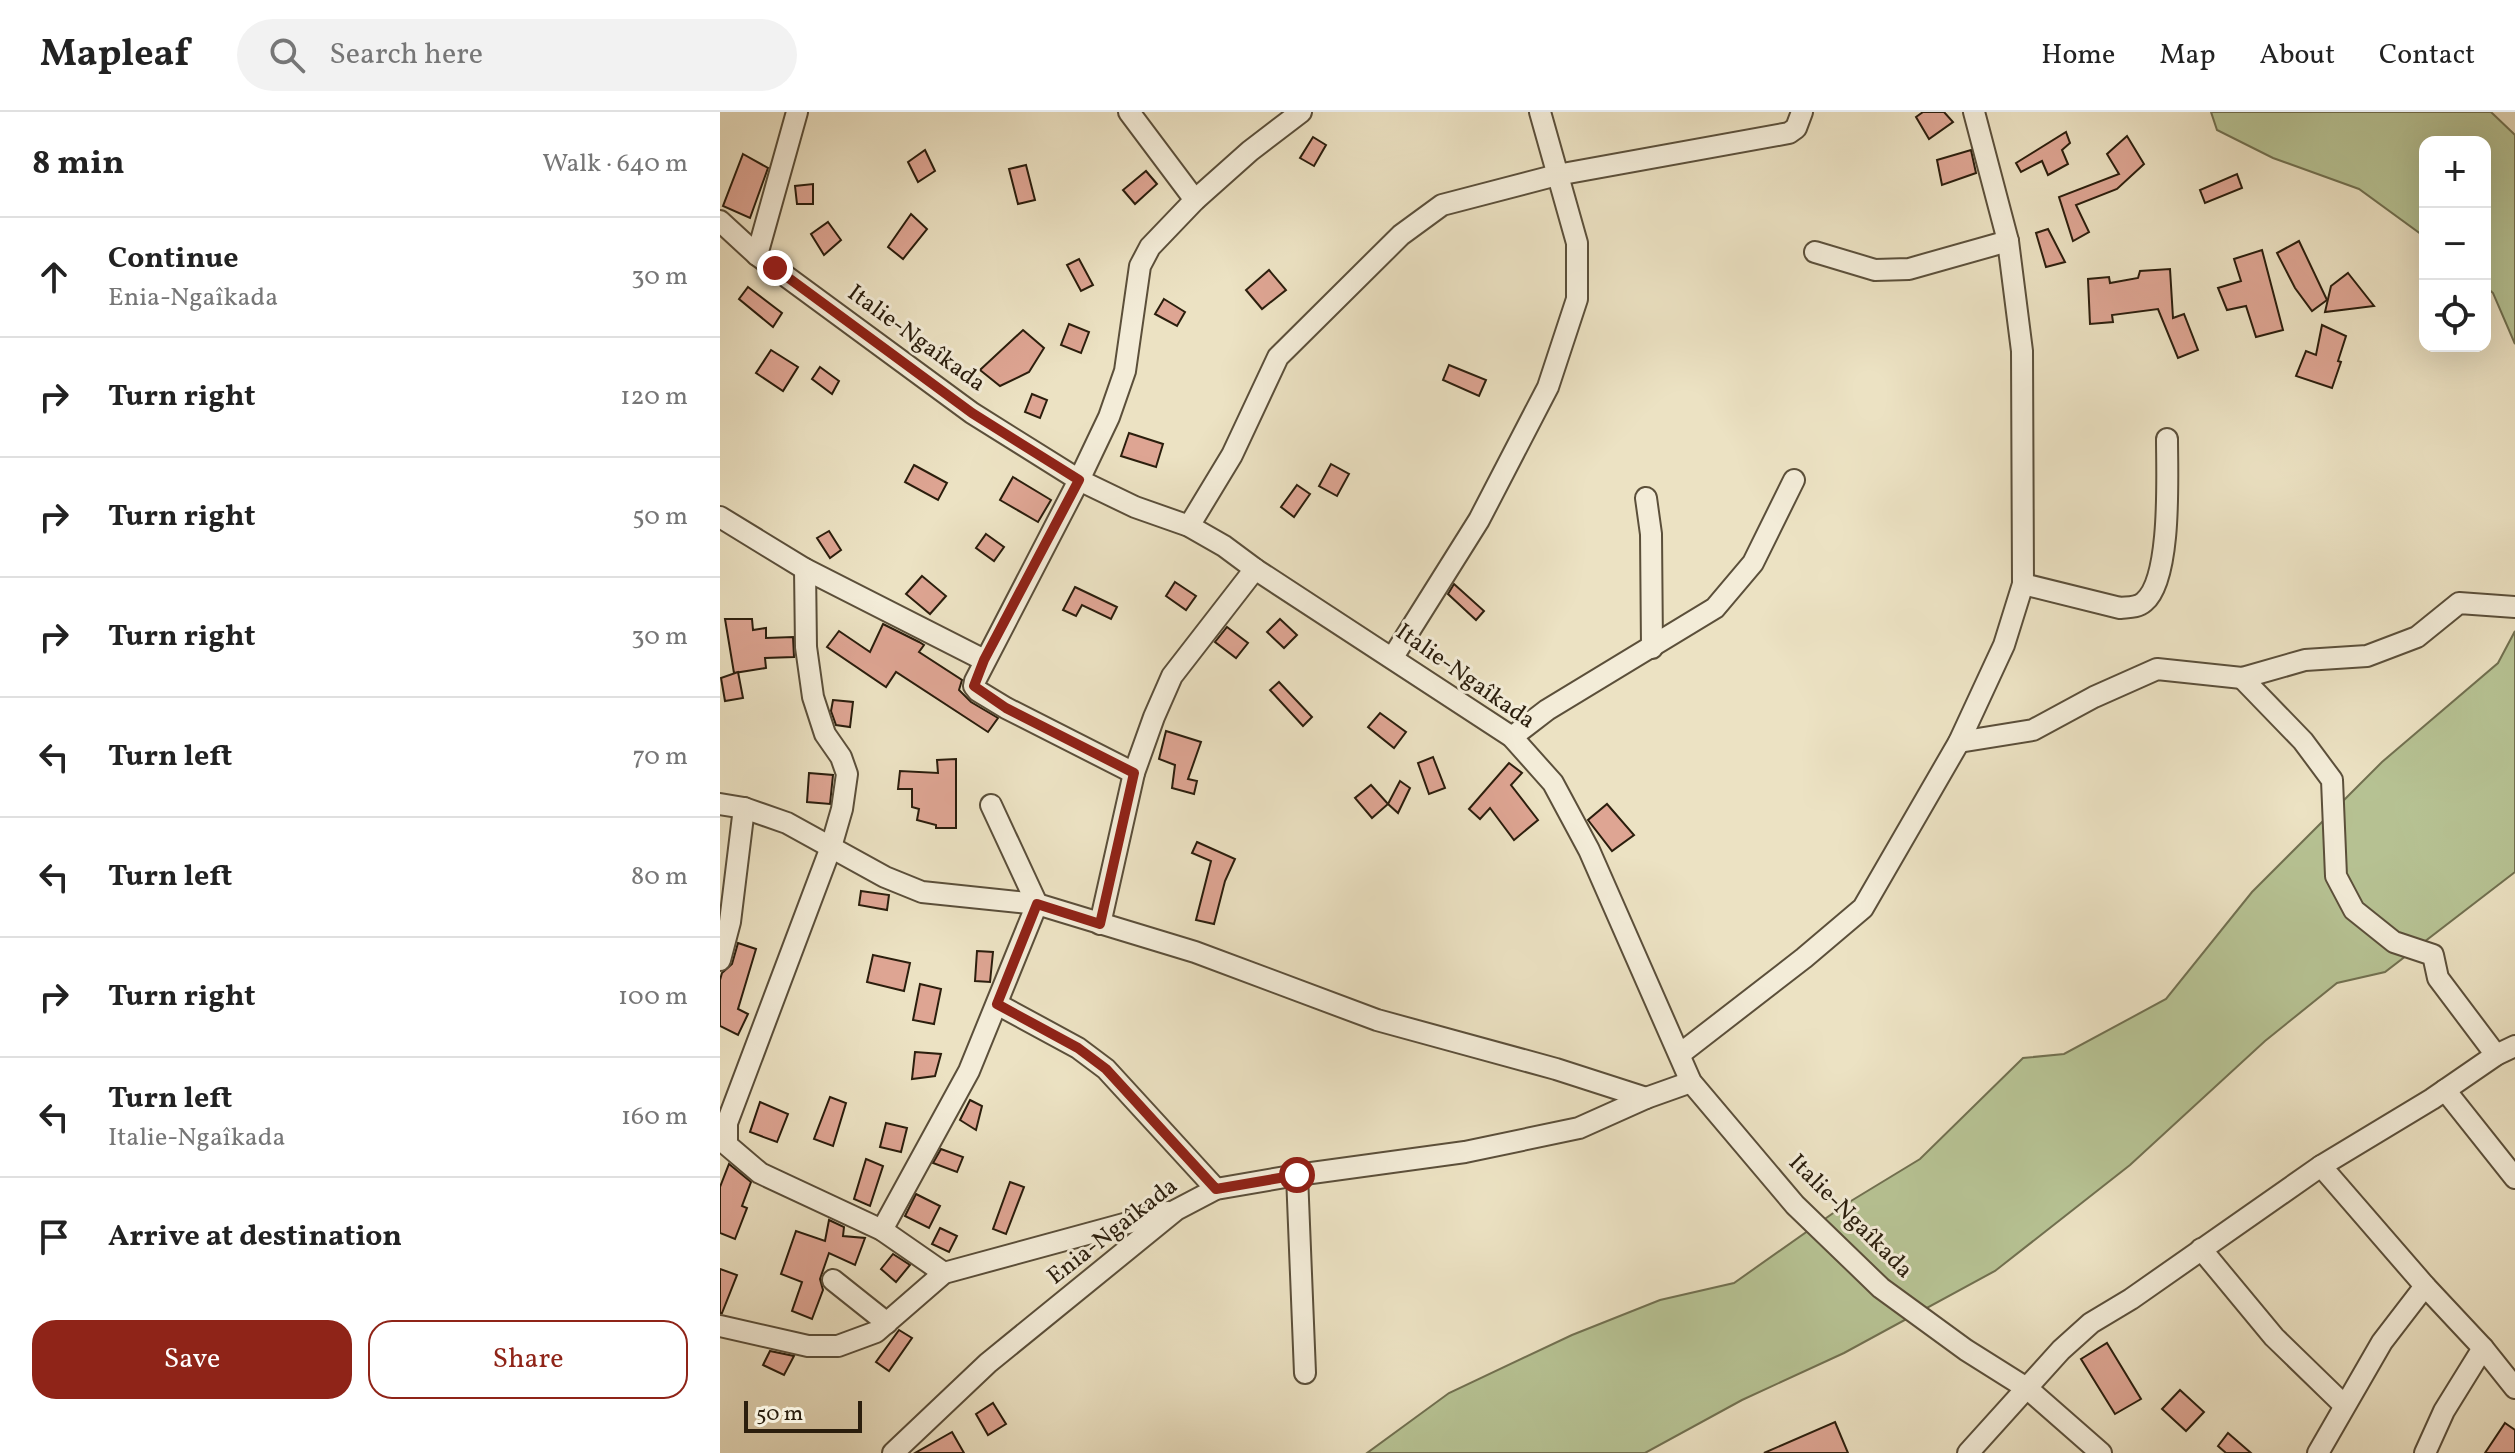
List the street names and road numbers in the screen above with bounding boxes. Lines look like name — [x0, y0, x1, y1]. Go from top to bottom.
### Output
street label: Italie-Ngaîkada — [840, 277, 992, 401]
street label: Italie-Ngaîkada — [1388, 616, 1542, 738]
street label: Italie-Ngaîkada — [1780, 1147, 1920, 1287]
street label: Enia-Ngaîkada — [1041, 1170, 1185, 1294]

